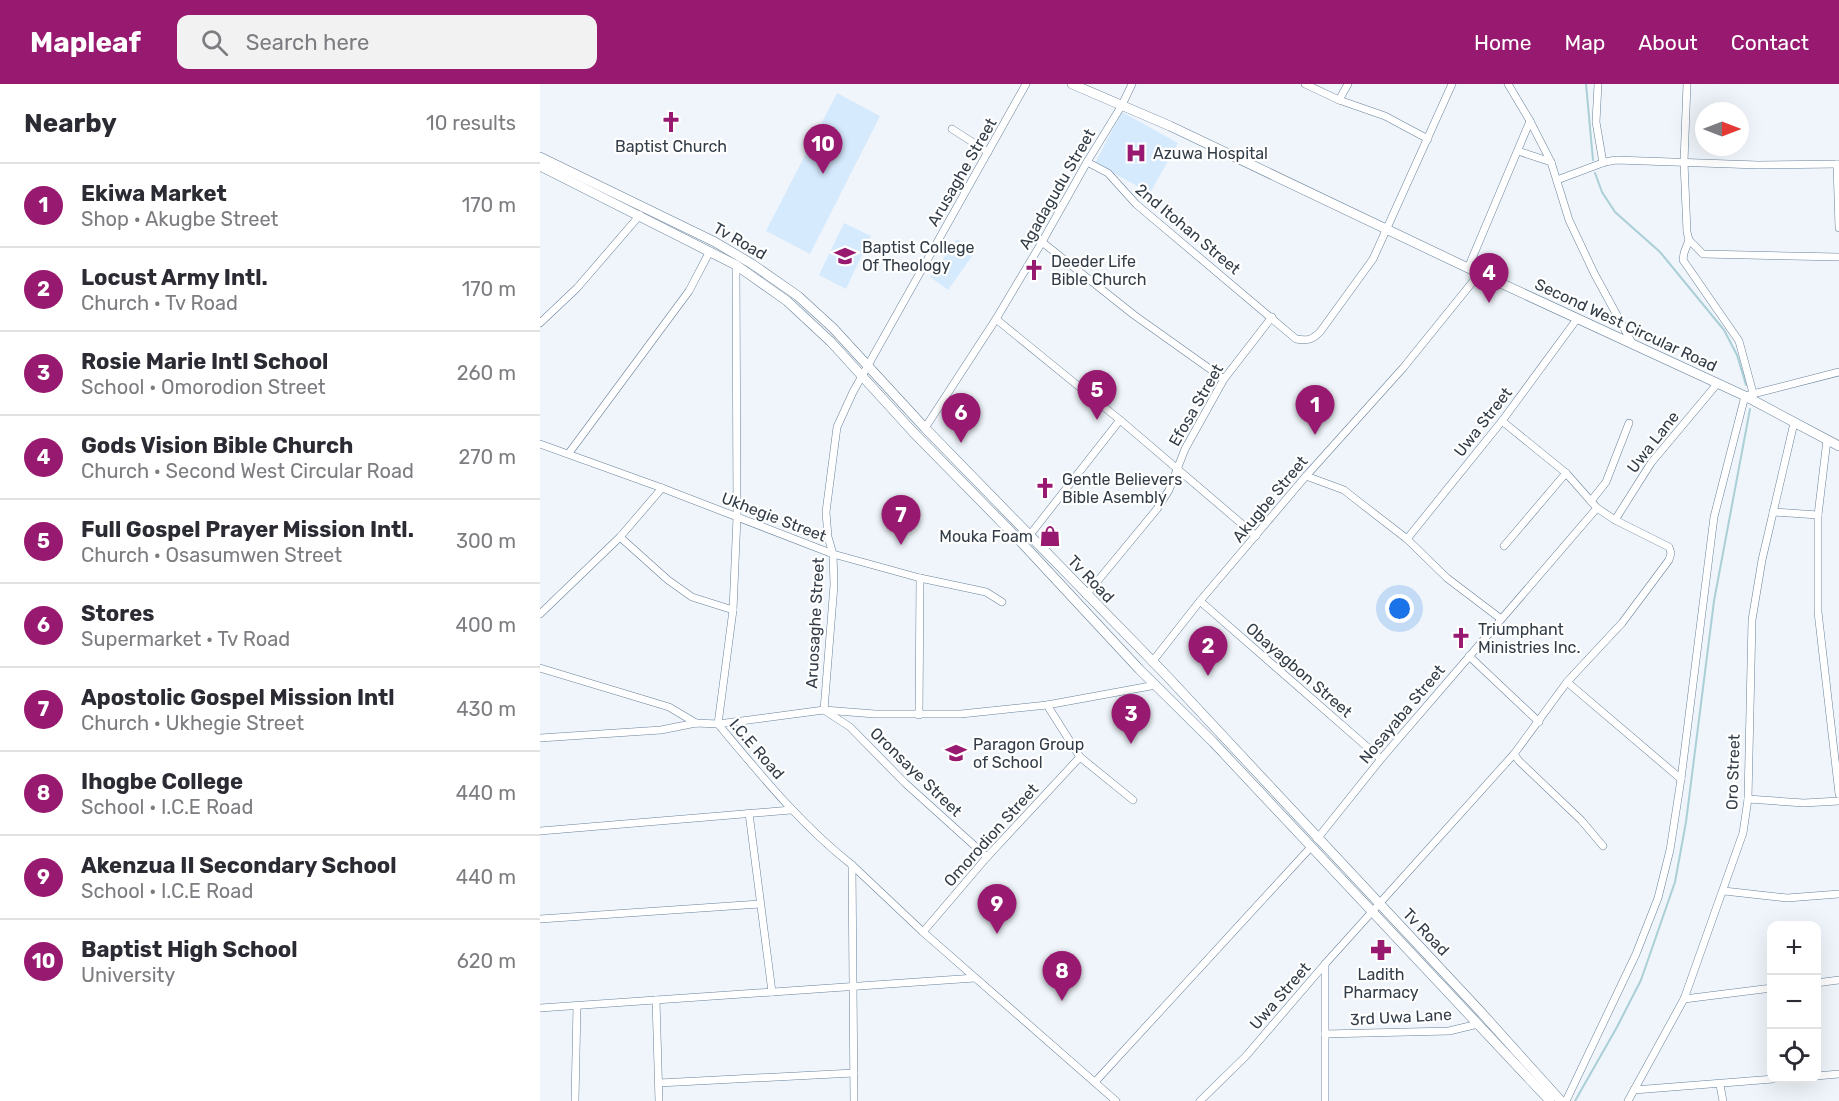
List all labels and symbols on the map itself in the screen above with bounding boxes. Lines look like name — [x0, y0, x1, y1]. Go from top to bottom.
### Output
north arrow — [1695, 102, 1749, 156]
church icon: Baptist Church — [659, 110, 683, 134]
street label: Arusaghe Street — [923, 114, 1001, 230]
pin: 10 — [804, 124, 842, 174]
street label: Agadagudu Street — [1015, 125, 1099, 253]
place label: Baptist Church — [615, 137, 727, 156]
hospital icon: Azuwa Hospital — [1124, 141, 1148, 165]
place label: Azuwa Hospital — [1153, 144, 1268, 163]
street label: 2nd Itohan Street — [1132, 180, 1244, 278]
street label: Tv Road — [710, 218, 770, 264]
place label: Baptist College Of Theology — [862, 238, 975, 275]
school or university icon: Baptist College Of Theology — [833, 244, 857, 268]
place label: Deeder Life Bible Church — [1051, 252, 1146, 289]
pin: 4 — [1470, 254, 1508, 303]
church icon: Deeder Life Bible Church — [1022, 258, 1046, 282]
street label: Second West Circular Road — [1532, 274, 1720, 376]
street label: Efosa Street — [1165, 360, 1227, 450]
pin: 5 — [1078, 370, 1116, 420]
street label: Uwa Street — [1450, 384, 1516, 460]
pin: 1 — [1296, 386, 1334, 435]
pin: 6 — [942, 394, 980, 443]
street label: Uwa Lane — [1623, 407, 1683, 477]
street label: Akugbe Street — [1228, 452, 1312, 546]
place label: Gentle Believers Bible Asembly — [1062, 470, 1182, 507]
church icon: Gentle Believers Bible Asembly — [1033, 476, 1057, 500]
street label: Ukhegie Street — [719, 488, 829, 546]
pin: 7 — [882, 496, 920, 545]
shop icon: Mouka Foam — [1038, 524, 1062, 548]
place label: Mouka Foam — [939, 527, 1033, 546]
street label: Tv Road — [1064, 551, 1118, 607]
street label: Aruosaghe Street — [802, 557, 828, 689]
your location — [1385, 594, 1414, 623]
street label: Obayagbon Street — [1242, 619, 1356, 721]
place label: Triumphant Ministries Inc. — [1478, 620, 1580, 657]
pin: 2 — [1188, 626, 1228, 676]
church icon: Triumphant Ministries Inc. — [1449, 626, 1473, 650]
street label: Nosayaba Street — [1355, 661, 1449, 767]
pin: 3 — [1112, 694, 1150, 744]
street label: I.C.E Road — [726, 715, 788, 783]
street label: Oronsaye Street — [866, 723, 966, 821]
street label: Oro Street — [1722, 734, 1744, 810]
place label: Paragon Group of School — [973, 735, 1084, 772]
school or university icon: Paragon Group of School — [944, 741, 968, 765]
street label: Omorodion Street — [940, 780, 1042, 890]
pin: 9 — [978, 884, 1016, 934]
street label: Tv Road — [1399, 904, 1453, 960]
pharmacy icon: Ladith Pharmacy — [1369, 938, 1393, 962]
pin: 8 — [1042, 952, 1082, 1001]
street label: Uwa Street — [1246, 959, 1314, 1033]
place label: Ladith Pharmacy — [1343, 965, 1419, 1002]
street label: 3rd Uwa Lane — [1350, 1005, 1452, 1029]

